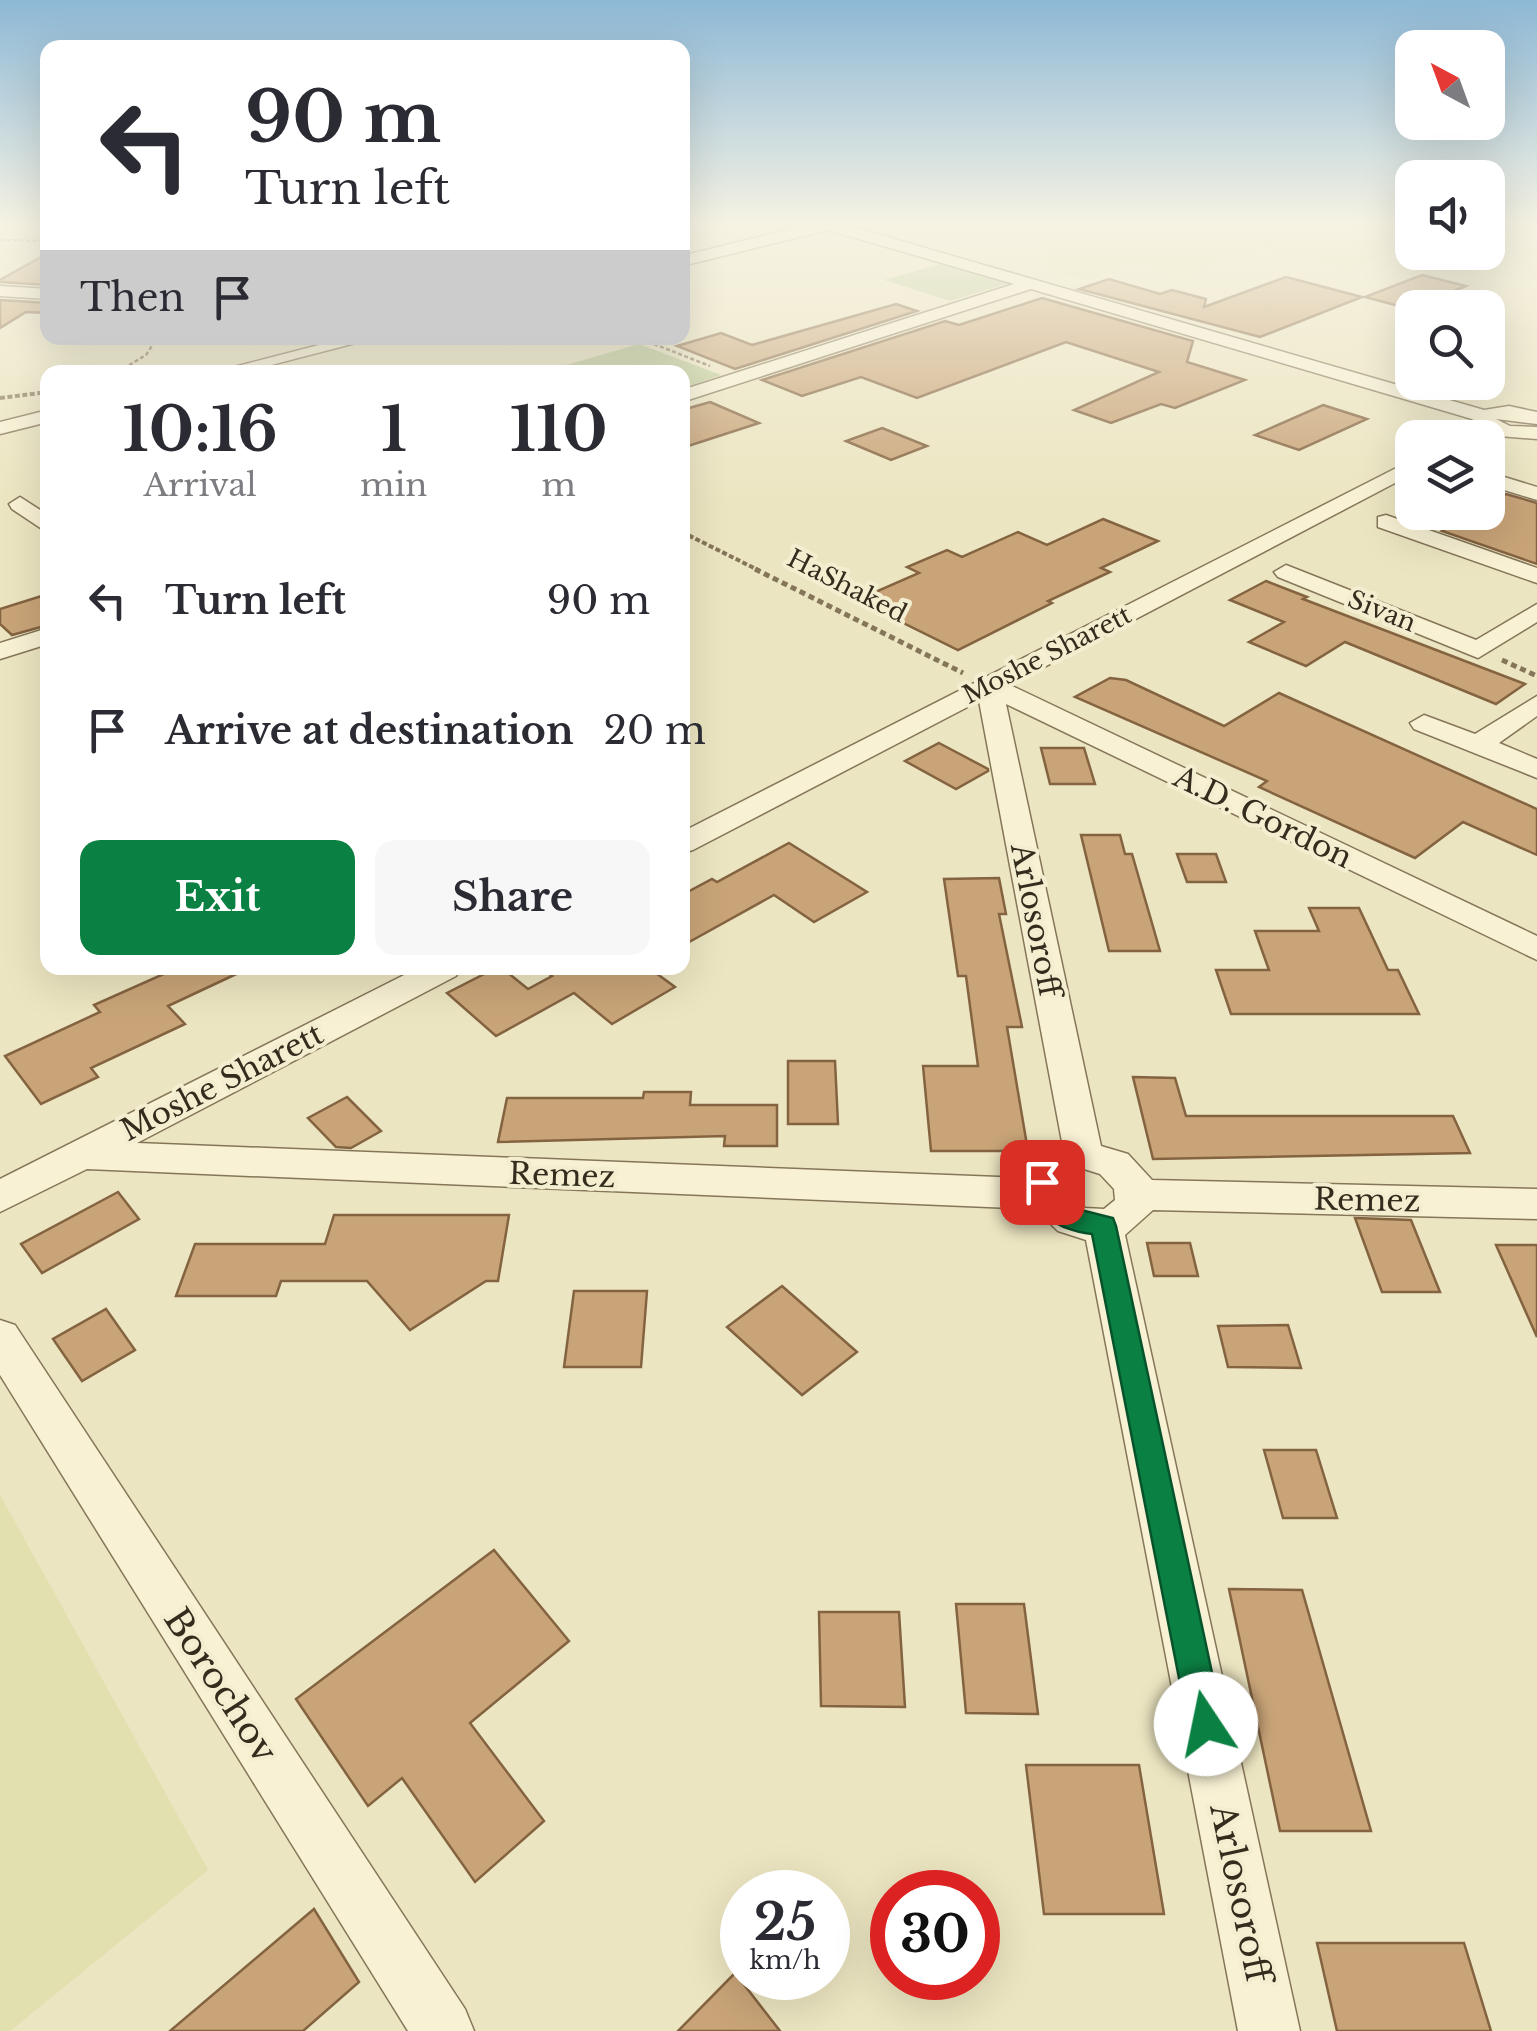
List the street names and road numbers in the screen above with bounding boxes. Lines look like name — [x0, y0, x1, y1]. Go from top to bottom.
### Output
street label: HaShaked — [782, 543, 912, 629]
street label: Sivan — [1343, 583, 1421, 639]
street label: Moshe Sharett — [958, 599, 1137, 711]
street label: A.D. Gordon — [1167, 757, 1358, 876]
street label: Arlosoroff — [1003, 839, 1070, 1003]
street label: Moshe Sharett — [115, 1015, 330, 1149]
street label: Remez — [508, 1155, 616, 1195]
street label: Remez — [1313, 1181, 1421, 1219]
street label: Borochov — [155, 1600, 287, 1770]
street label: Arlosoroff — [1201, 1799, 1282, 1990]

